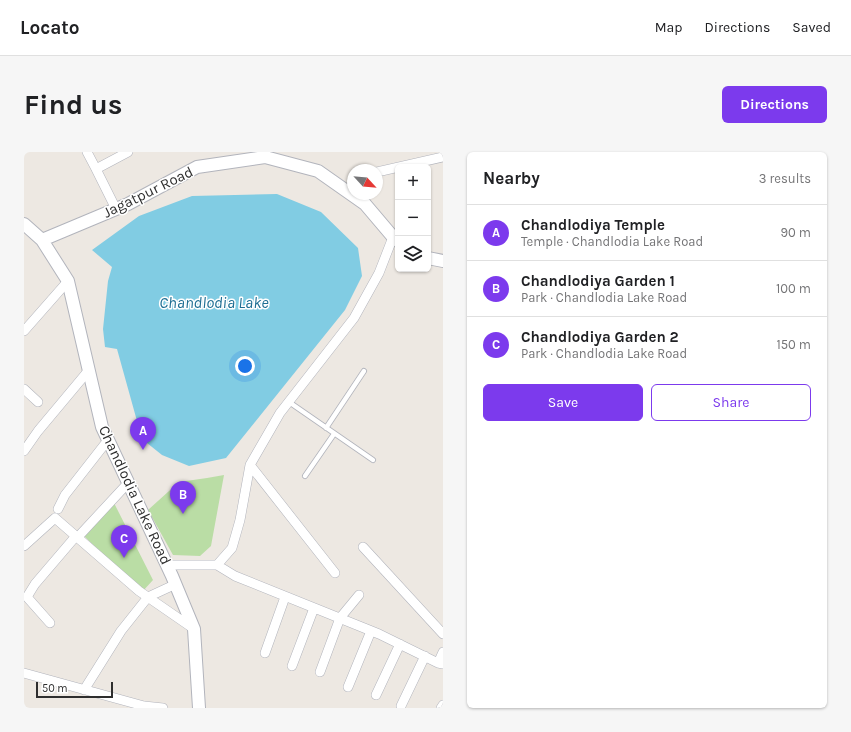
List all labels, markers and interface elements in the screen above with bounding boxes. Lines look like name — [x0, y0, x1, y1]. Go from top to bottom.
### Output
text: Locato — [20, 17, 80, 39]
text: Map — [655, 19, 683, 36]
text: Directions — [705, 19, 770, 36]
text: Saved — [792, 19, 831, 36]
button: Directions — [722, 86, 827, 123]
text: Find us — [24, 88, 123, 121]
street label: Jagatpur Road — [100, 162, 196, 222]
north arrow — [347, 164, 383, 200]
map controls — [395, 164, 431, 272]
button: + — [395, 164, 431, 200]
text: Nearby — [483, 168, 540, 188]
text: 3 results — [759, 171, 811, 186]
button: − — [395, 200, 431, 236]
text: Chandlodiya Temple — [521, 216, 665, 234]
text: A — [492, 225, 500, 240]
text: 90 m — [780, 225, 811, 240]
text: Temple · Chandlodia Lake Road — [521, 234, 703, 249]
button: layers — [395, 236, 431, 272]
text: Chandlodiya Garden 1 — [521, 272, 675, 290]
text: B — [492, 281, 500, 296]
text: 100 m — [776, 281, 811, 296]
text: Park · Chandlodia Lake Road — [521, 290, 687, 305]
water label: Chandlodia Lake — [159, 293, 269, 312]
text: Chandlodiya Garden 2 — [521, 328, 679, 346]
text: C — [492, 337, 500, 352]
text: 150 m — [776, 337, 811, 352]
text: Park · Chandlodia Lake Road — [521, 346, 687, 361]
your location — [235, 356, 255, 376]
button: Save — [483, 384, 643, 421]
button: Share — [651, 384, 811, 421]
pin: A — [130, 417, 156, 450]
street label: Chandlodia Lake Road — [95, 423, 175, 567]
pin: B — [170, 481, 196, 514]
pin: C — [111, 525, 137, 558]
scale bar — [36, 680, 113, 699]
text: 50 m — [42, 682, 68, 695]

